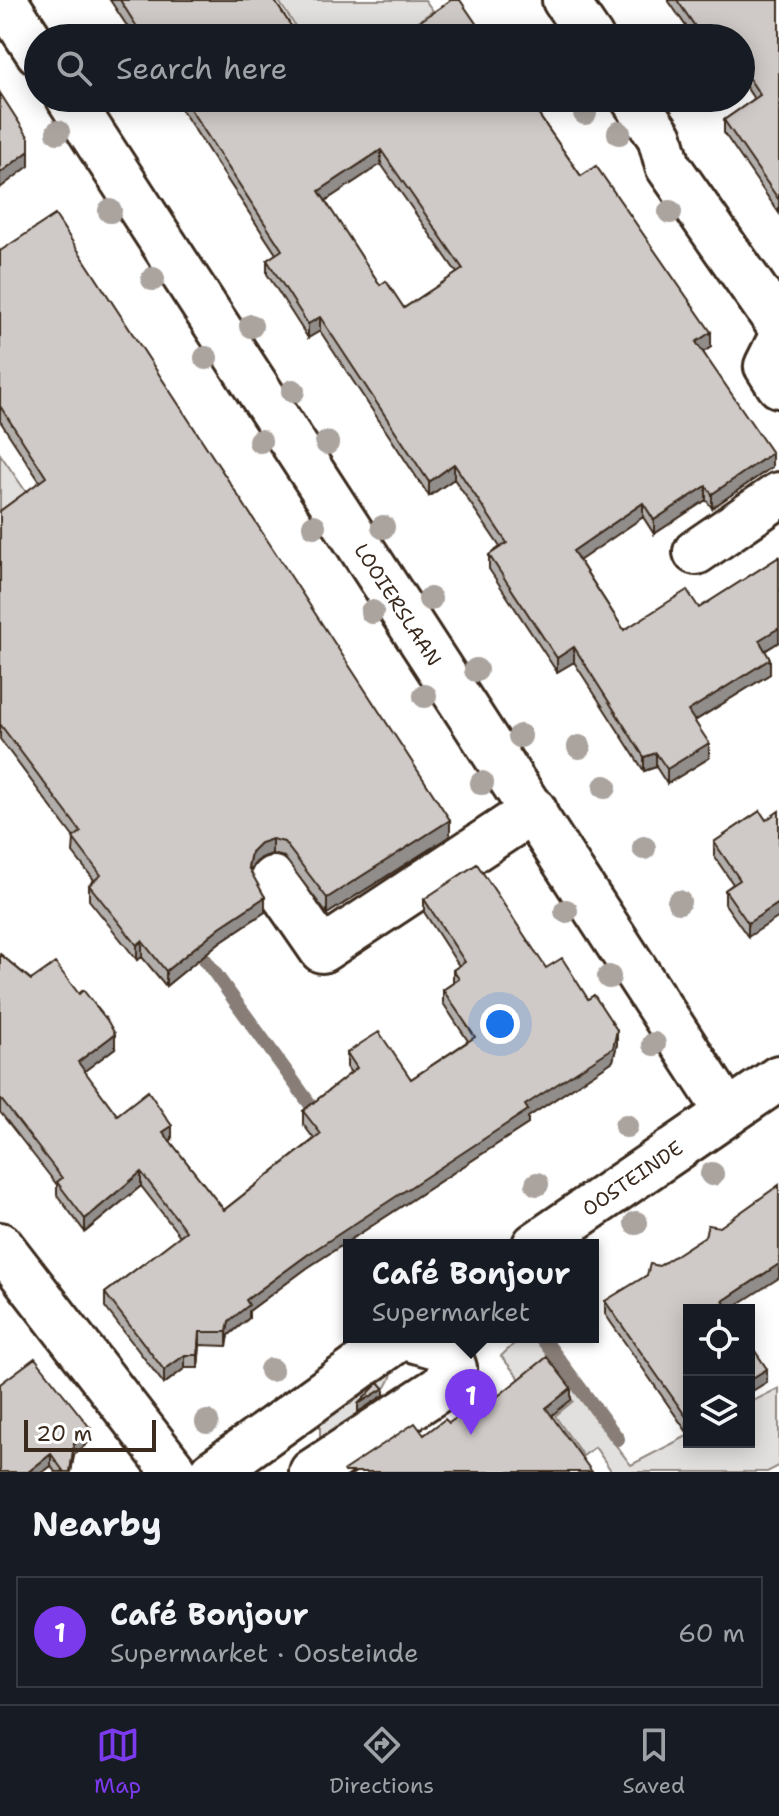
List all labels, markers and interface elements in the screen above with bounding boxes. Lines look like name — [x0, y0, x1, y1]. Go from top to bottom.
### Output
search box — [24, 24, 755, 112]
icon: search — [52, 46, 96, 90]
text: Search here — [116, 48, 287, 89]
street label: LOOIERSLAAN — [349, 538, 447, 671]
your location — [480, 1004, 520, 1044]
street label: OOSTEINDE — [577, 1135, 688, 1222]
popup — [343, 1239, 599, 1343]
text: Café Bonjour — [372, 1253, 570, 1294]
text: Supermarket — [372, 1294, 530, 1329]
map controls — [683, 1304, 755, 1448]
button: locate — [683, 1304, 755, 1376]
pin: 1 — [445, 1369, 497, 1435]
button: layers — [683, 1376, 755, 1448]
scale bar — [24, 1416, 156, 1452]
text: 20 m — [36, 1419, 93, 1448]
text: Nearby — [32, 1501, 162, 1547]
text: Café Bonjour — [110, 1594, 309, 1635]
text: 1 — [54, 1615, 66, 1650]
text: 60 m — [678, 1615, 745, 1650]
text: Supermarket · Oosteinde — [110, 1635, 419, 1670]
tab: Map — [94, 1723, 141, 1800]
tab: Directions — [329, 1723, 434, 1800]
tab: Saved — [622, 1723, 685, 1800]

